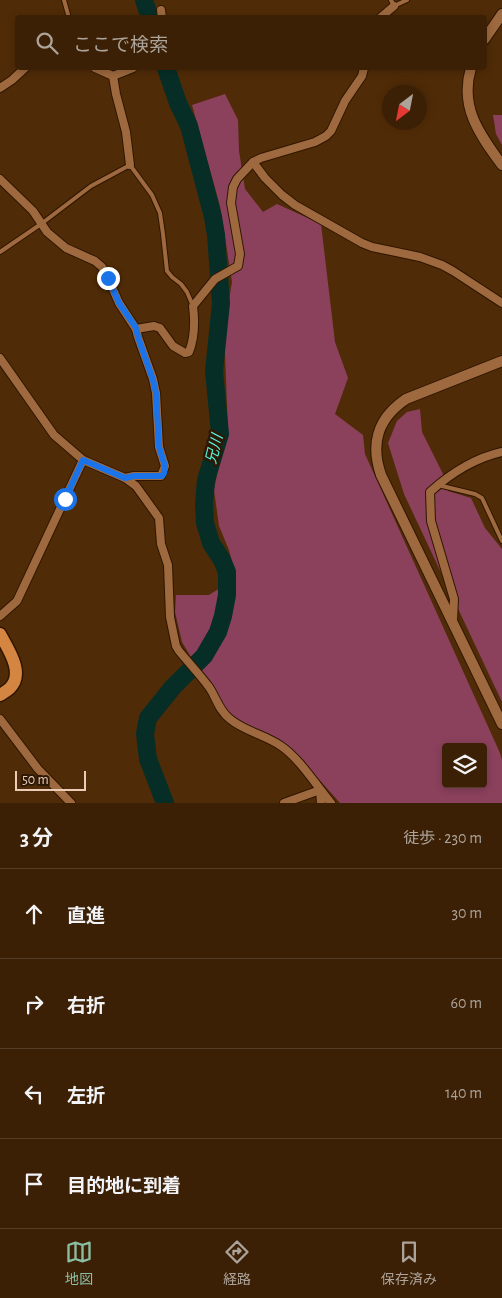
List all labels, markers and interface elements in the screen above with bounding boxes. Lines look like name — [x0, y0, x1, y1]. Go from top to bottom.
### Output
search box — [15, 15, 487, 70]
icon: search — [33, 29, 61, 57]
text: ここで検索 — [73, 36, 168, 55]
north arrow — [382, 85, 427, 130]
route end — [97, 267, 120, 290]
water label: 兄川 — [204, 431, 226, 465]
route start — [54, 488, 77, 511]
map controls — [442, 743, 487, 788]
button: layers — [442, 743, 487, 788]
scale bar — [15, 768, 86, 791]
text: 50 m — [22, 773, 49, 787]
text: 3 分 — [20, 828, 53, 849]
text: 徒歩 · 230 m — [403, 830, 482, 846]
icon: ahead — [20, 900, 48, 928]
text: 30 m — [452, 905, 482, 921]
text: 直進 — [67, 907, 105, 926]
icon: right — [20, 990, 48, 1018]
text: 60 m — [451, 995, 482, 1011]
text: 右折 — [67, 997, 105, 1016]
icon: left — [20, 1080, 48, 1108]
text: 140 m — [445, 1085, 482, 1101]
text: 左折 — [67, 1087, 105, 1106]
icon: arrive — [20, 1170, 48, 1198]
text: 目的地に到着 — [67, 1177, 181, 1196]
tab: 地図 — [65, 1238, 93, 1289]
tab: 経路 — [223, 1238, 251, 1289]
tab: 保存済み — [381, 1238, 437, 1289]

